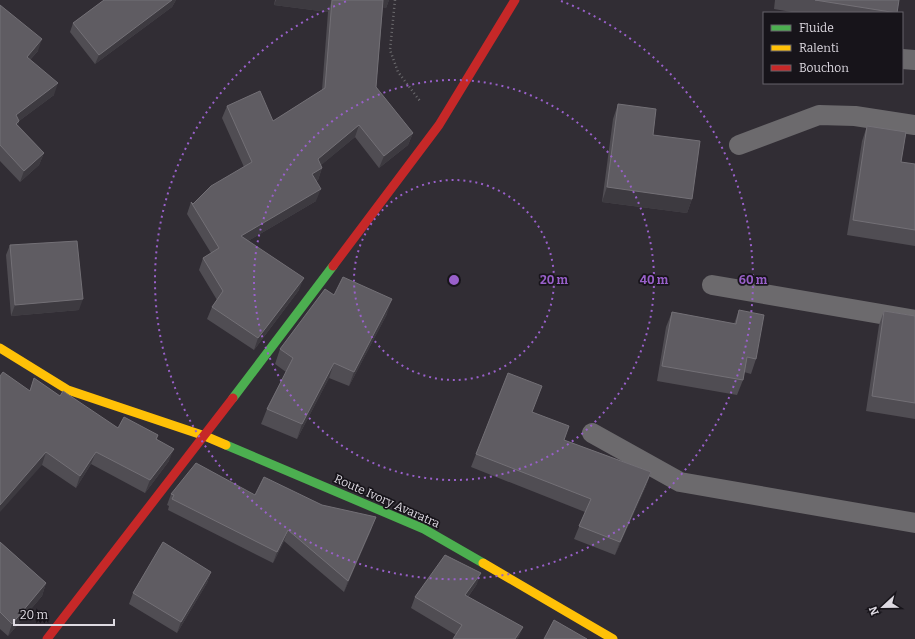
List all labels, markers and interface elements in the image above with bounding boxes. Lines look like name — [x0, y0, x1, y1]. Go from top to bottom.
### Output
legend — [763, 12, 903, 84]
text: Fluide — [799, 21, 834, 35]
text: Ralenti — [799, 41, 839, 55]
text: Bouchon — [799, 61, 849, 75]
centre of rings — [447, 273, 461, 287]
text: 20 m — [540, 273, 569, 287]
text: 40 m — [640, 273, 669, 287]
text: 60 m — [739, 273, 768, 287]
street label: Route Ivory Avaratra — [332, 471, 442, 531]
north arrow — [863, 587, 903, 627]
scale bar — [14, 601, 114, 627]
text: N — [866, 604, 882, 617]
text: 20 m — [20, 608, 49, 622]

